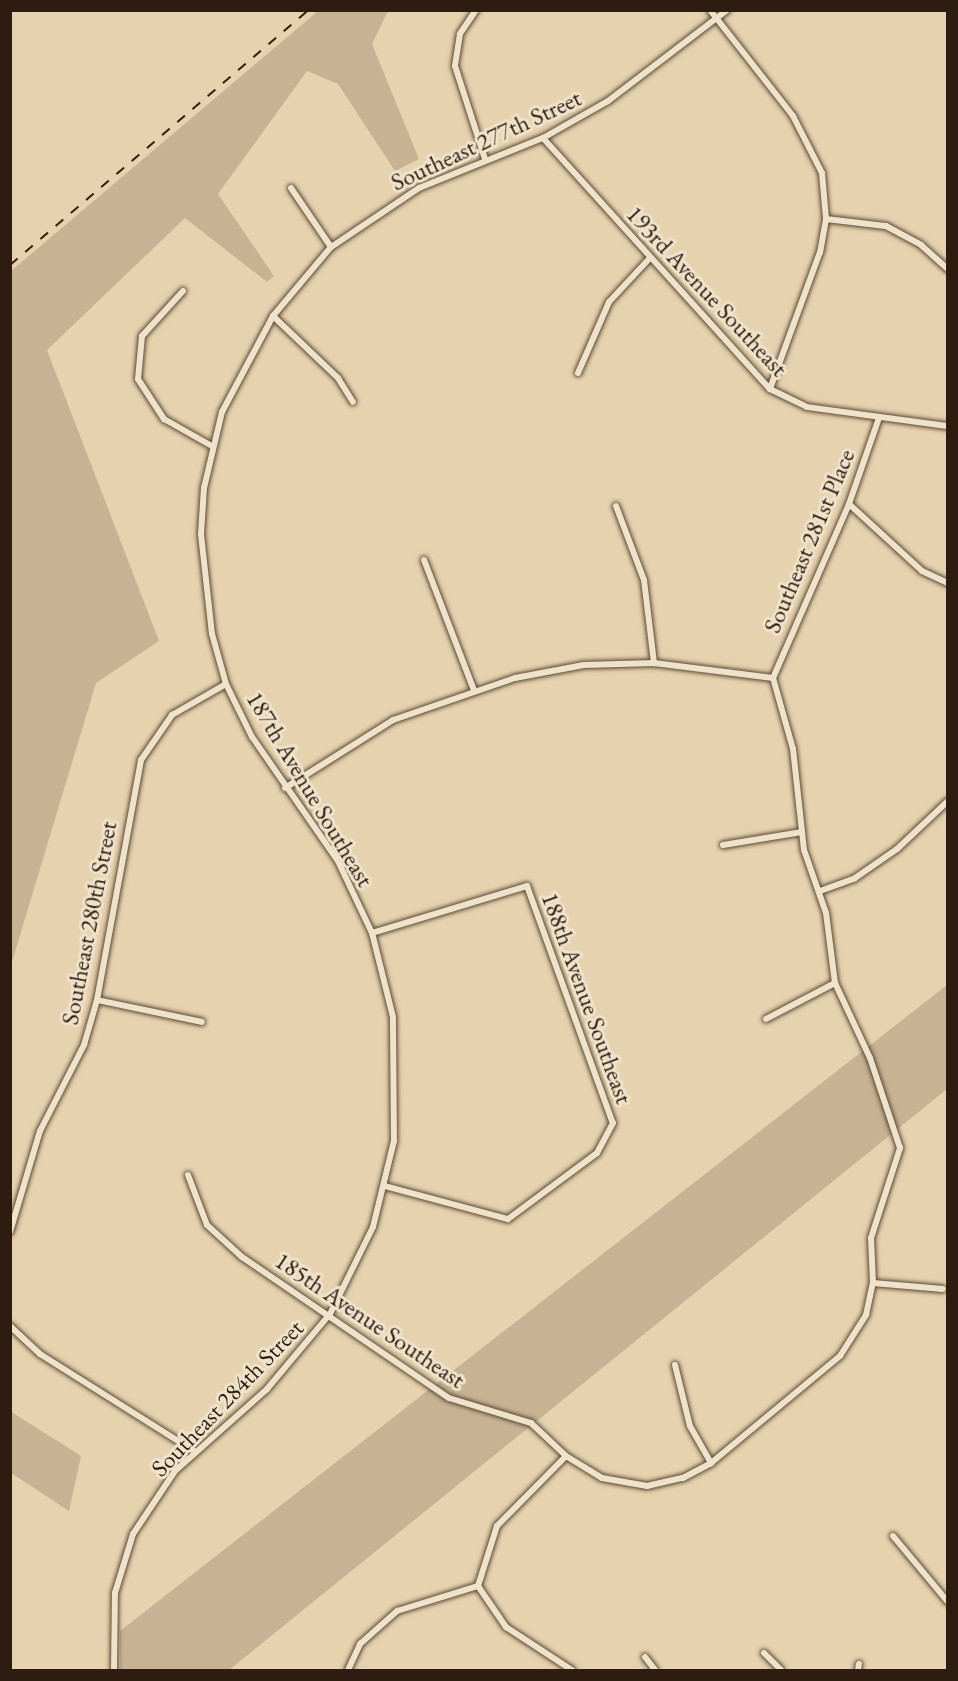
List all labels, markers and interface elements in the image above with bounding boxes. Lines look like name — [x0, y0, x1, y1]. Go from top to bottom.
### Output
street label: Southeast 277th Street — [386, 83, 586, 197]
street label: 193rd Avenue Southeast — [620, 200, 794, 382]
street label: Southeast 281st Place — [757, 445, 861, 637]
street label: 187th Avenue Southeast — [240, 686, 380, 892]
street label: Southeast 280th Street — [55, 819, 123, 1027]
street label: 188th Avenue Southeast — [535, 888, 639, 1108]
street label: 185th Avenue Southeast — [270, 1246, 470, 1394]
street label: Southeast 284th Street — [145, 1314, 309, 1482]

